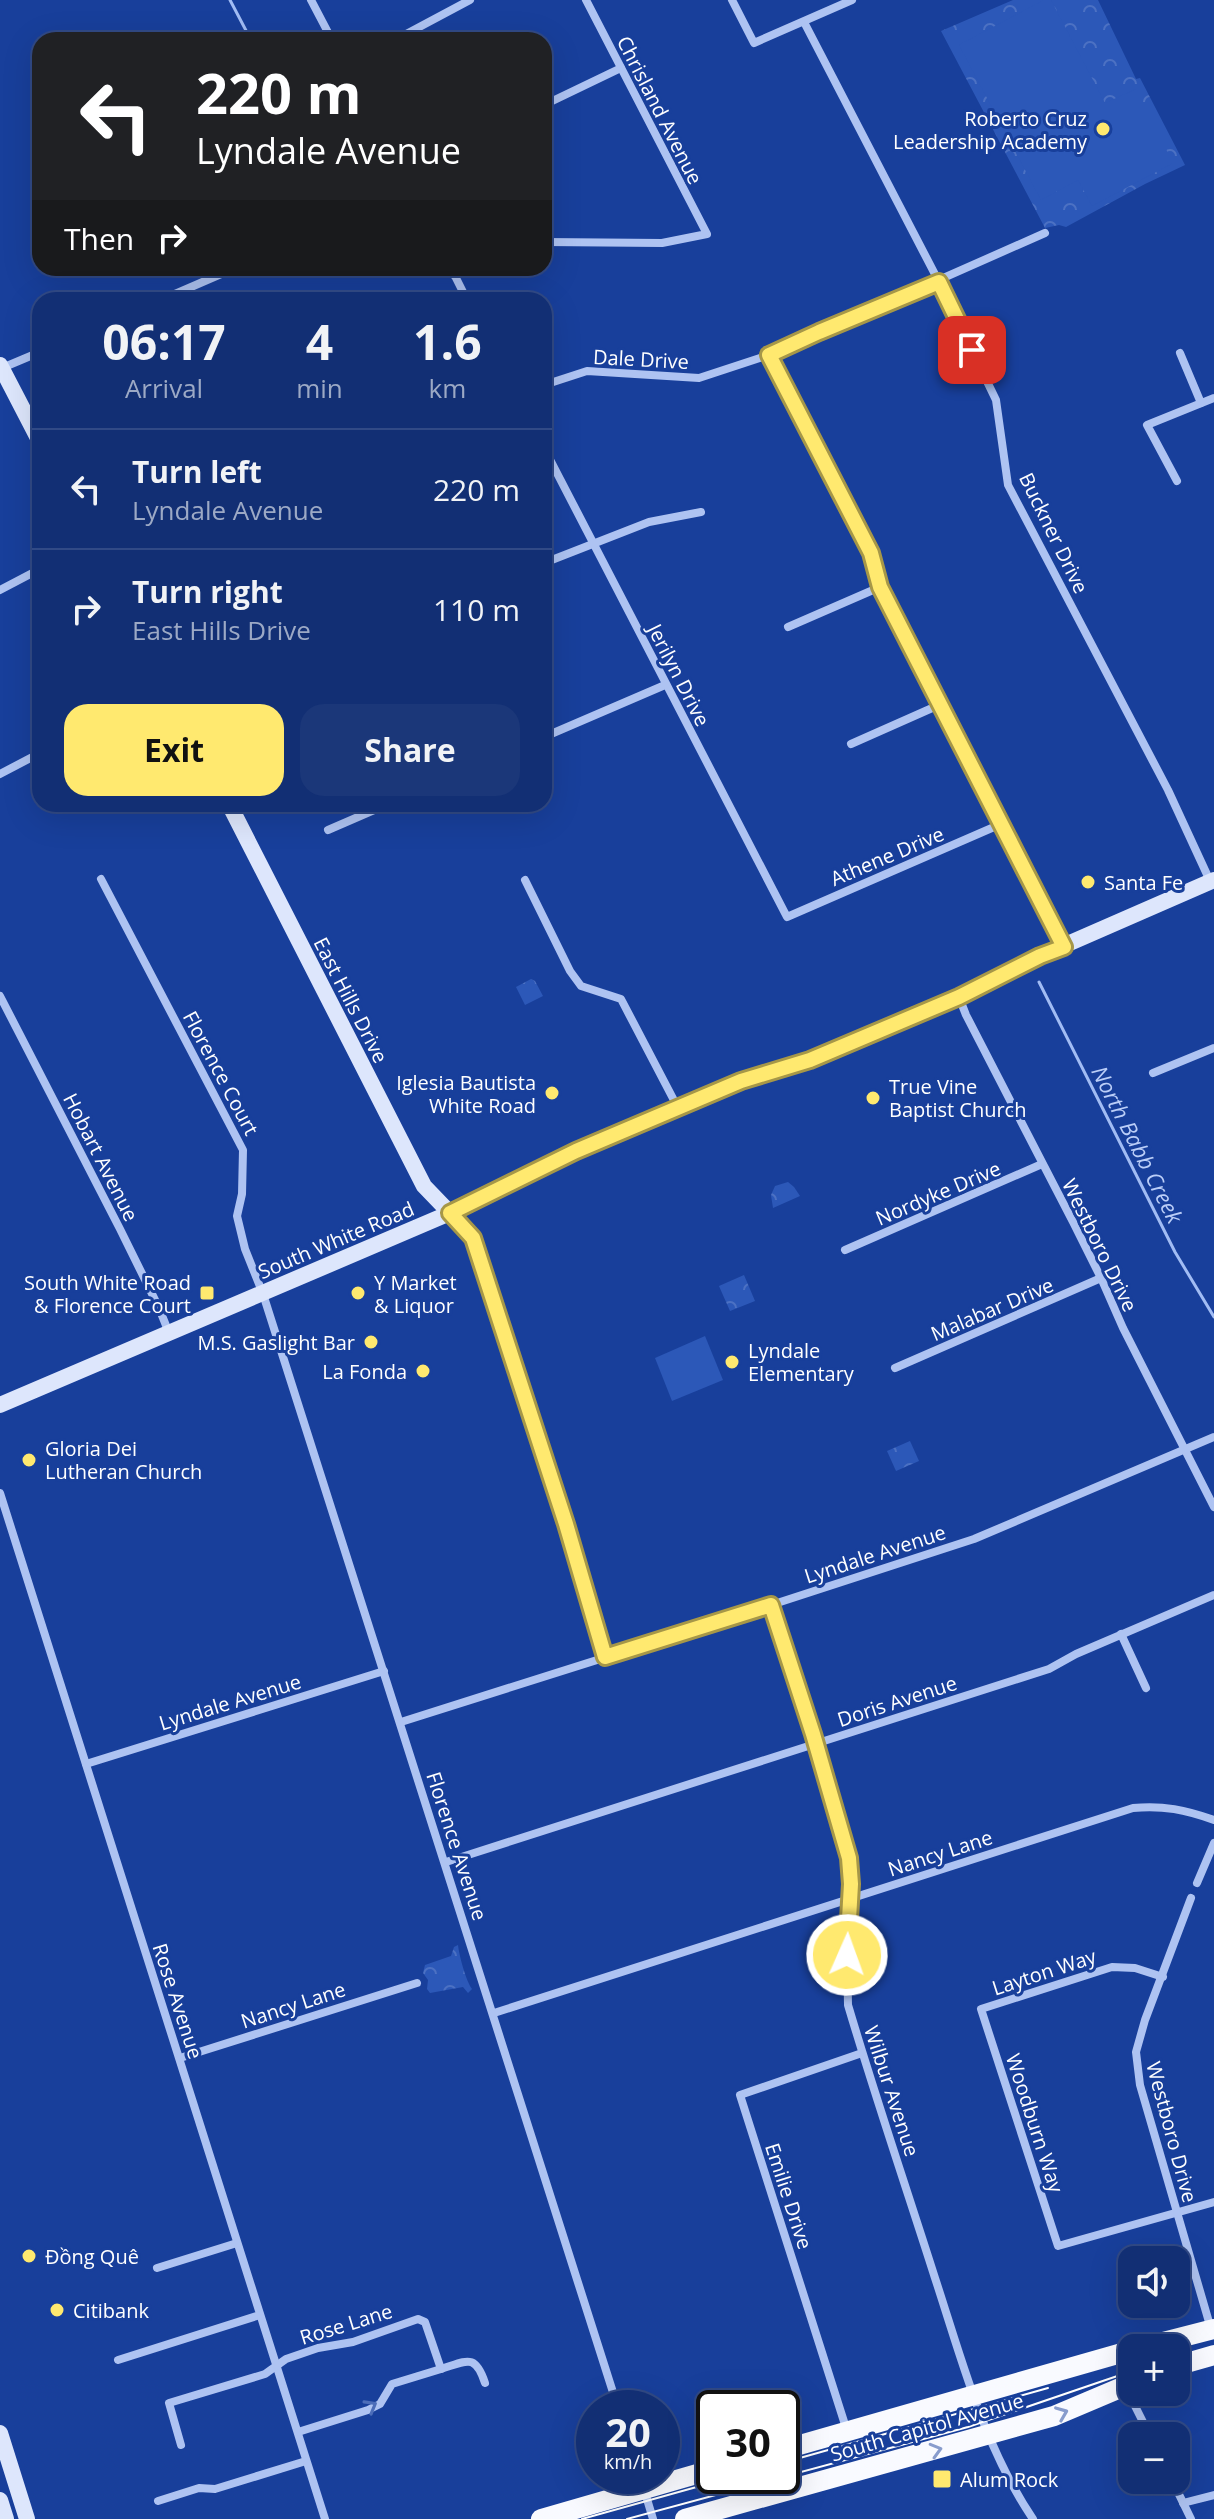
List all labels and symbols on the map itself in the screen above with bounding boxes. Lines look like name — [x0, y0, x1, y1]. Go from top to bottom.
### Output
street label: Chrisland Avenue — [611, 31, 709, 189]
place label: Roberto Cruz Leadership Academy — [893, 105, 1088, 155]
marker: Roberto Cruz Leadership Academy — [1094, 120, 1112, 138]
pin — [938, 316, 1006, 384]
street label: Dale Drive — [592, 343, 690, 375]
street label: Buckner Drive — [1013, 468, 1095, 598]
street label: Jerilyn Drive — [641, 617, 716, 731]
street label: Athene Drive — [826, 820, 948, 892]
place label: Santa Fe — [1104, 869, 1183, 896]
marker: Santa Fe — [1079, 873, 1097, 891]
street label: East Hills Drive — [308, 933, 394, 1067]
street label: Florence Court — [177, 1006, 265, 1140]
water label: North Babb Creek — [1085, 1060, 1191, 1229]
place label: Iglesia Bautista White Road — [396, 1069, 536, 1119]
place label: True Vine Baptist Church — [889, 1073, 1026, 1123]
marker: Iglesia Bautista White Road — [543, 1084, 561, 1102]
street label: Hobart Avenue — [57, 1088, 145, 1226]
marker: True Vine Baptist Church — [864, 1089, 882, 1107]
street label: Nordyke Drive — [871, 1155, 1005, 1231]
street label: Westboro Drive — [1056, 1174, 1144, 1316]
street label: South White Road — [254, 1195, 418, 1285]
place label: South White Road & Florence Court — [24, 1269, 191, 1319]
place label: Y Market & Liquor — [374, 1269, 457, 1319]
street label: Malabar Drive — [926, 1271, 1058, 1347]
marker: South White Road & Florence Court — [198, 1284, 216, 1302]
marker: Y Market & Liquor — [349, 1284, 367, 1302]
place label: M.S. Gaslight Bar — [197, 1329, 355, 1356]
marker: M.S. Gaslight Bar — [362, 1333, 380, 1351]
place label: Lyndale Elementary — [748, 1337, 855, 1387]
marker: Lyndale Elementary — [723, 1353, 741, 1371]
place label: La Fonda — [322, 1358, 407, 1385]
marker: La Fonda — [414, 1362, 432, 1380]
place label: Gloria Dei Lutheran Church — [45, 1435, 202, 1485]
marker: Gloria Dei Lutheran Church — [20, 1451, 38, 1469]
street label: Lyndale Avenue — [801, 1518, 949, 1590]
street label: Lyndale Avenue — [156, 1668, 304, 1736]
street label: Doris Avenue — [834, 1669, 960, 1733]
street label: Florence Avenue — [420, 1768, 494, 1924]
street label: Nancy Lane — [884, 1823, 996, 1883]
position arrow — [805, 1913, 889, 1997]
street label: Rose Avenue — [147, 1940, 209, 2062]
street label: Layton Way — [989, 1942, 1100, 2001]
street label: Nancy Lane — [237, 1975, 349, 2035]
street label: Wilbur Avenue — [858, 2022, 926, 2160]
street label: Woodburn Way — [1000, 2050, 1070, 2197]
street label: Westboro Drive — [1140, 2058, 1204, 2206]
street label: Emilie Drive — [759, 2139, 819, 2253]
place label: Đồng Quê — [45, 2243, 139, 2270]
marker: Đồng Quê — [20, 2247, 38, 2265]
place label: Citibank — [73, 2297, 149, 2324]
street label: Rose Lane — [296, 2297, 396, 2351]
marker: Citibank — [48, 2301, 66, 2319]
street label: South Capitol Avenue — [827, 2386, 1027, 2468]
speed limit sign: 30 — [696, 2390, 800, 2494]
one-way arrow — [362, 2400, 377, 2416]
one-way arrow — [1054, 2406, 1068, 2423]
one-way arrow — [928, 2443, 942, 2459]
place label: Alum Rock — [960, 2466, 1059, 2493]
marker: Alum Rock — [931, 2468, 953, 2490]

